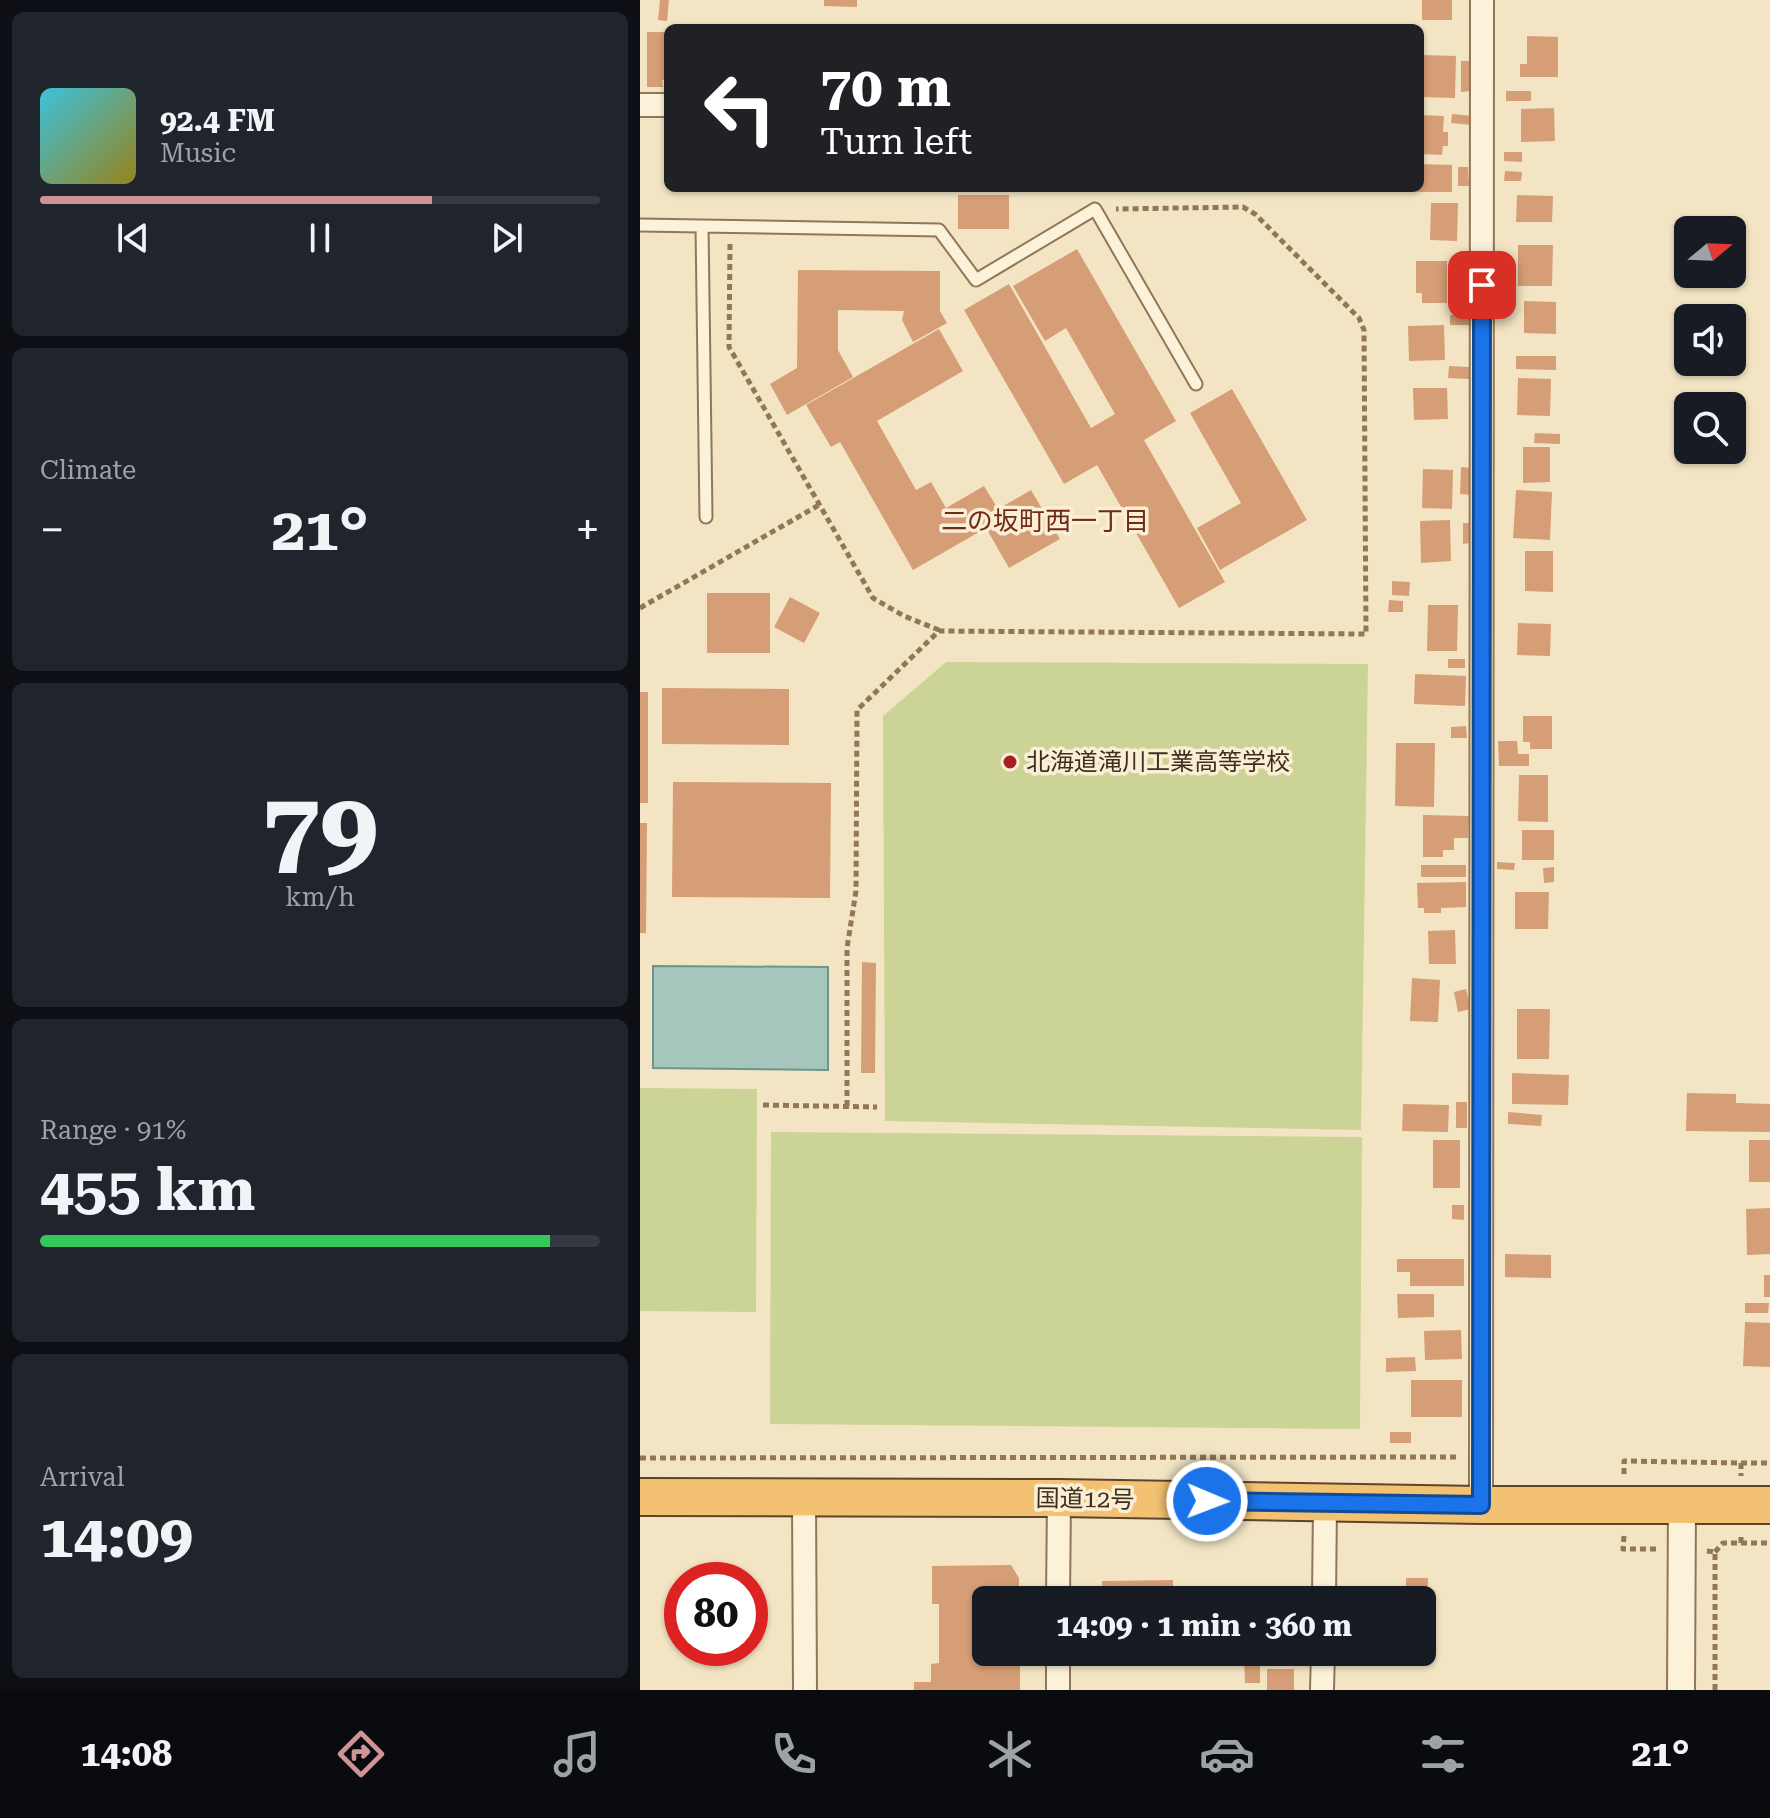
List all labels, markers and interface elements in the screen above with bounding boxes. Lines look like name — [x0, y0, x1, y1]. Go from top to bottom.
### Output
text: 70 m — [820, 54, 951, 120]
icon: left — [688, 56, 792, 160]
text: 92.4 FM — [160, 103, 275, 138]
text: Turn left — [820, 121, 972, 163]
text: Music — [160, 138, 236, 168]
icon: previous — [111, 216, 155, 260]
icon: pause — [298, 216, 342, 260]
icon: next — [485, 216, 529, 260]
north arrow — [1674, 216, 1746, 288]
map controls — [1674, 216, 1746, 464]
pin — [1448, 251, 1516, 319]
icon: arrive — [1460, 263, 1504, 307]
button: sound — [1674, 304, 1746, 376]
button: search — [1674, 392, 1746, 464]
text: Climate — [40, 455, 136, 485]
text: 21° — [271, 494, 369, 565]
text: − — [40, 504, 65, 556]
text: + — [575, 504, 600, 556]
district label: 二の坂町西一丁目 — [941, 506, 1149, 536]
place label: 北海道滝川工業高等学校 — [1026, 748, 1290, 776]
marker: 北海道滝川工業高等学校 — [1001, 753, 1019, 771]
text: 79 — [262, 769, 378, 890]
text: km/h — [285, 882, 355, 912]
text: Range · 91% — [40, 1115, 186, 1145]
text: 455 km — [40, 1154, 255, 1225]
position arrow — [1165, 1459, 1249, 1543]
text: Arrival — [40, 1462, 125, 1492]
street label: 国道12号 — [1035, 1484, 1135, 1514]
text: 14:09 — [40, 1501, 193, 1572]
speed limit sign: 80 — [664, 1562, 768, 1666]
text: 14:09 · 1 min · 360 m — [1056, 1608, 1352, 1643]
icon: directions — [333, 1726, 389, 1782]
icon: music — [549, 1726, 605, 1782]
icon: phone — [766, 1726, 822, 1782]
icon: climate — [982, 1726, 1038, 1782]
icon: car — [1199, 1726, 1255, 1782]
icon: filters — [1415, 1726, 1471, 1782]
text: 14:08 — [80, 1733, 172, 1775]
text: 21° — [1631, 1733, 1690, 1775]

